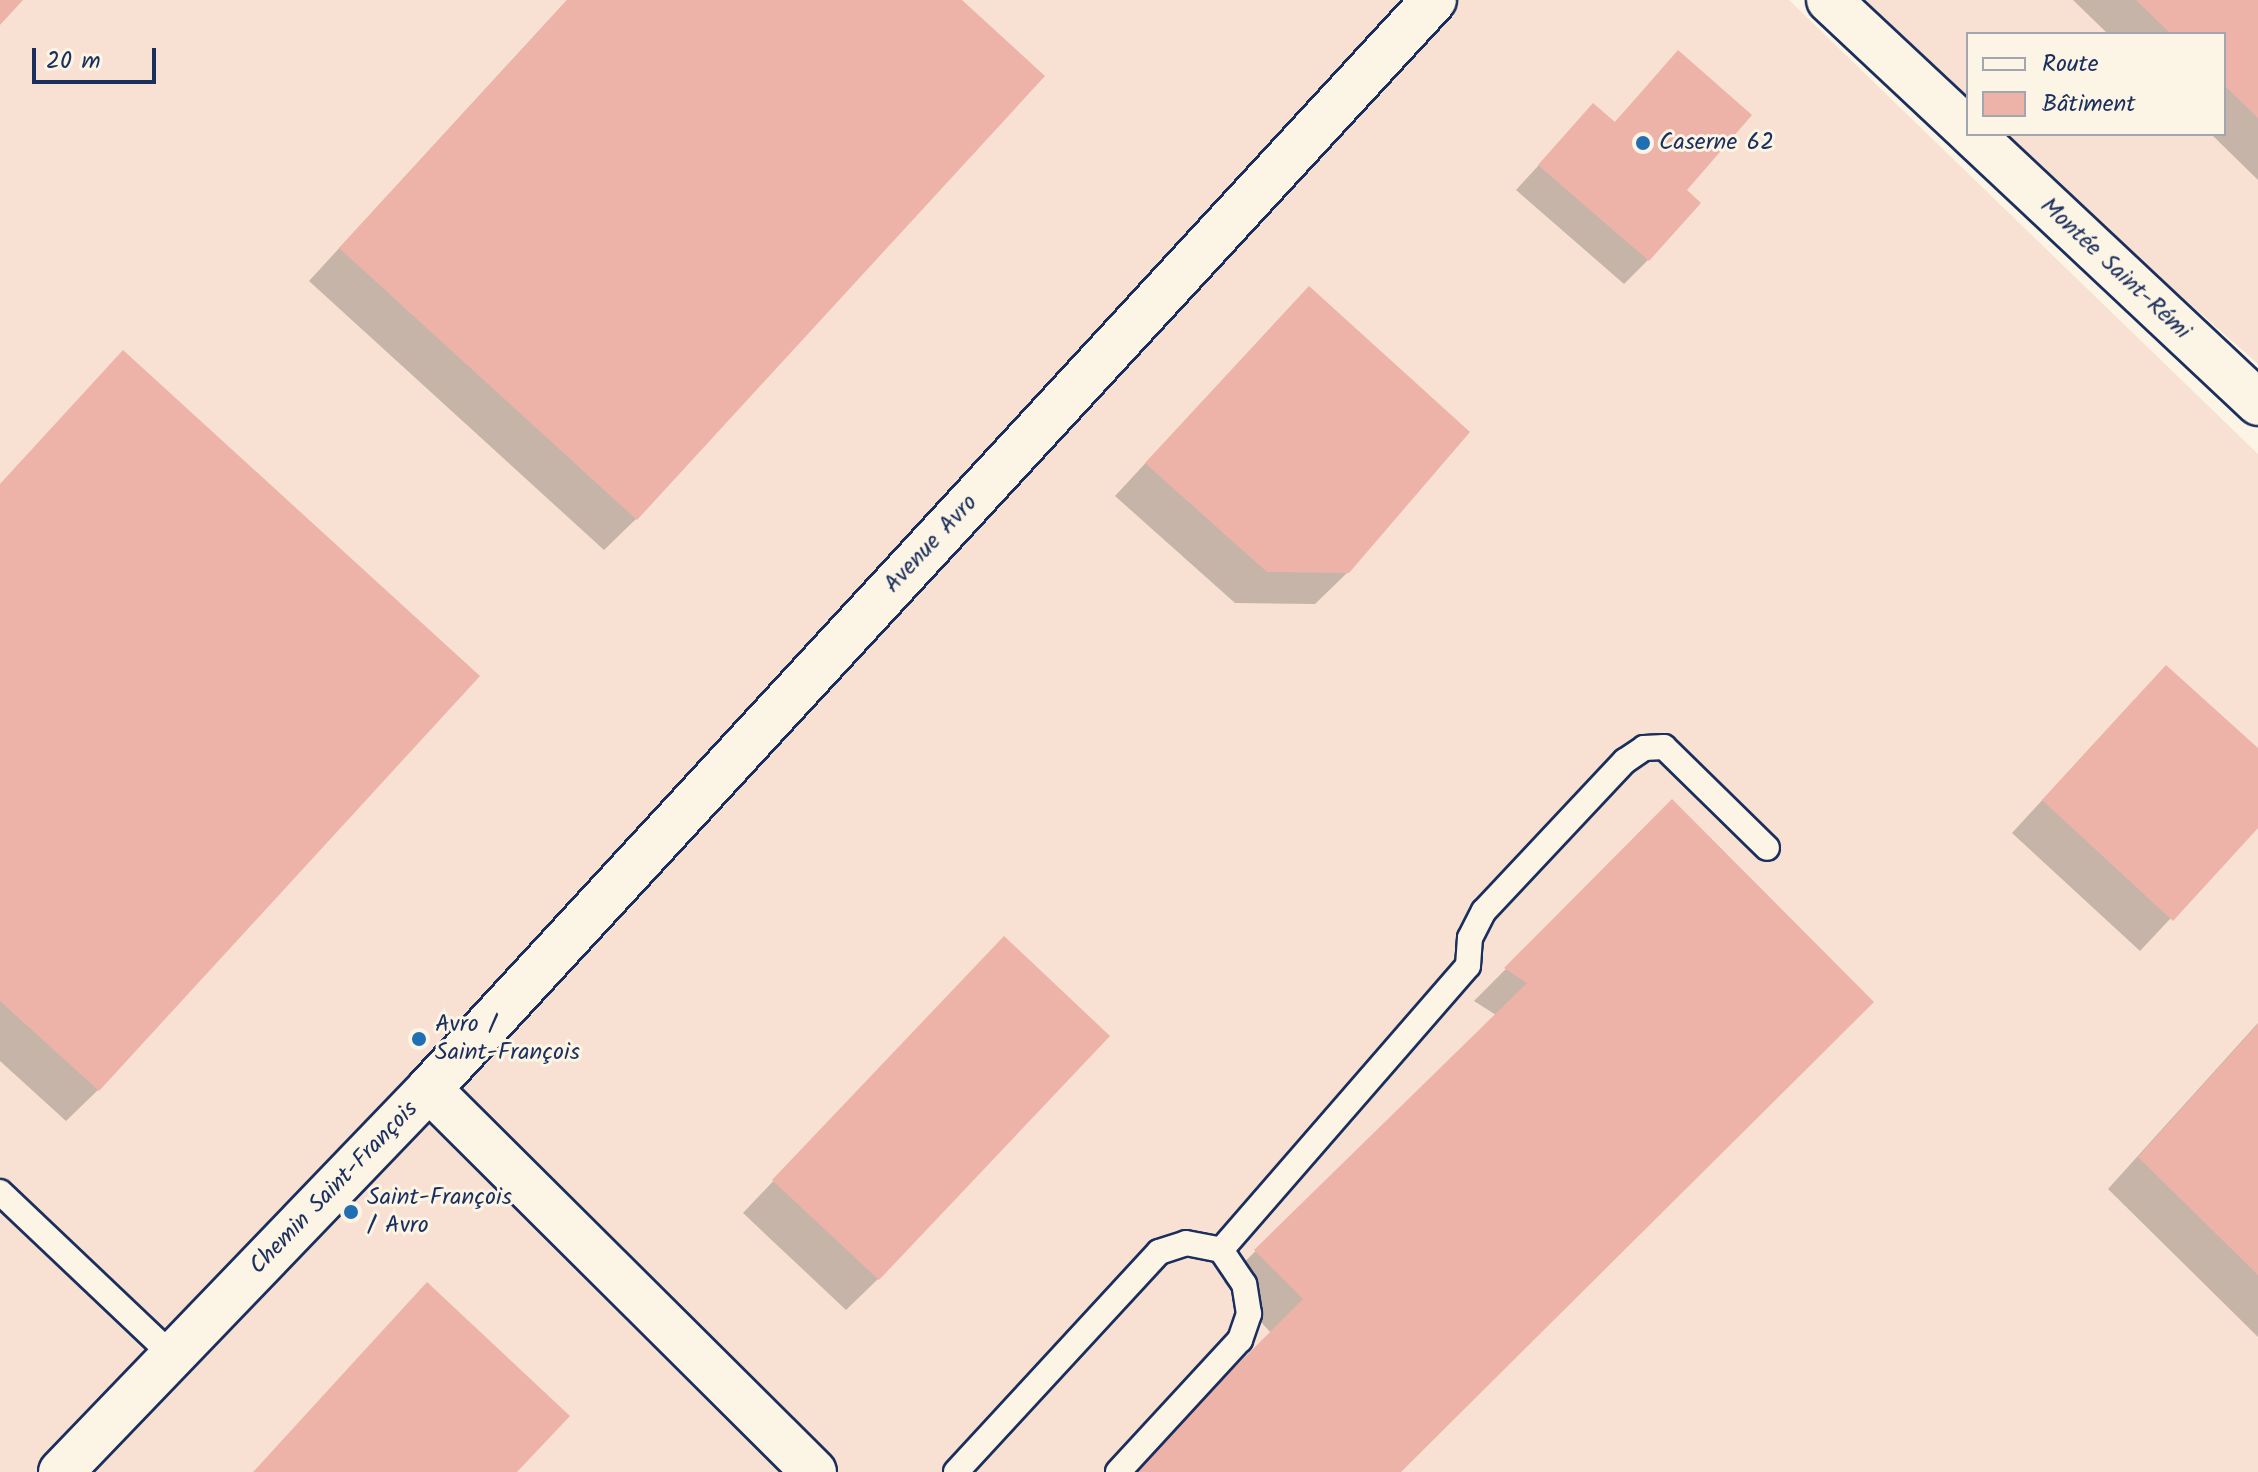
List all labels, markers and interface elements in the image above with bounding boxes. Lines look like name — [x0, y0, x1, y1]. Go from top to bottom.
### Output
scale bar — [36, 32, 160, 82]
legend — [1966, 32, 2226, 136]
text: 20 m — [46, 42, 101, 81]
text: Route — [2042, 45, 2099, 84]
text: Bâtiment — [2042, 85, 2136, 124]
place label: Caserne 62 — [1659, 129, 1774, 157]
marker: Caserne 62 — [1634, 134, 1652, 152]
street label: Montée Saint-Rémi — [2034, 192, 2196, 346]
street label: Avenue Avro — [878, 489, 984, 599]
place label: Avro / Saint-François — [435, 1011, 580, 1067]
marker: Avro / Saint-François — [410, 1030, 428, 1048]
street label: Chemin Saint-François — [244, 1095, 424, 1281]
place label: Saint-François / Avro — [367, 1184, 512, 1240]
marker: Saint-François / Avro — [342, 1203, 360, 1221]

